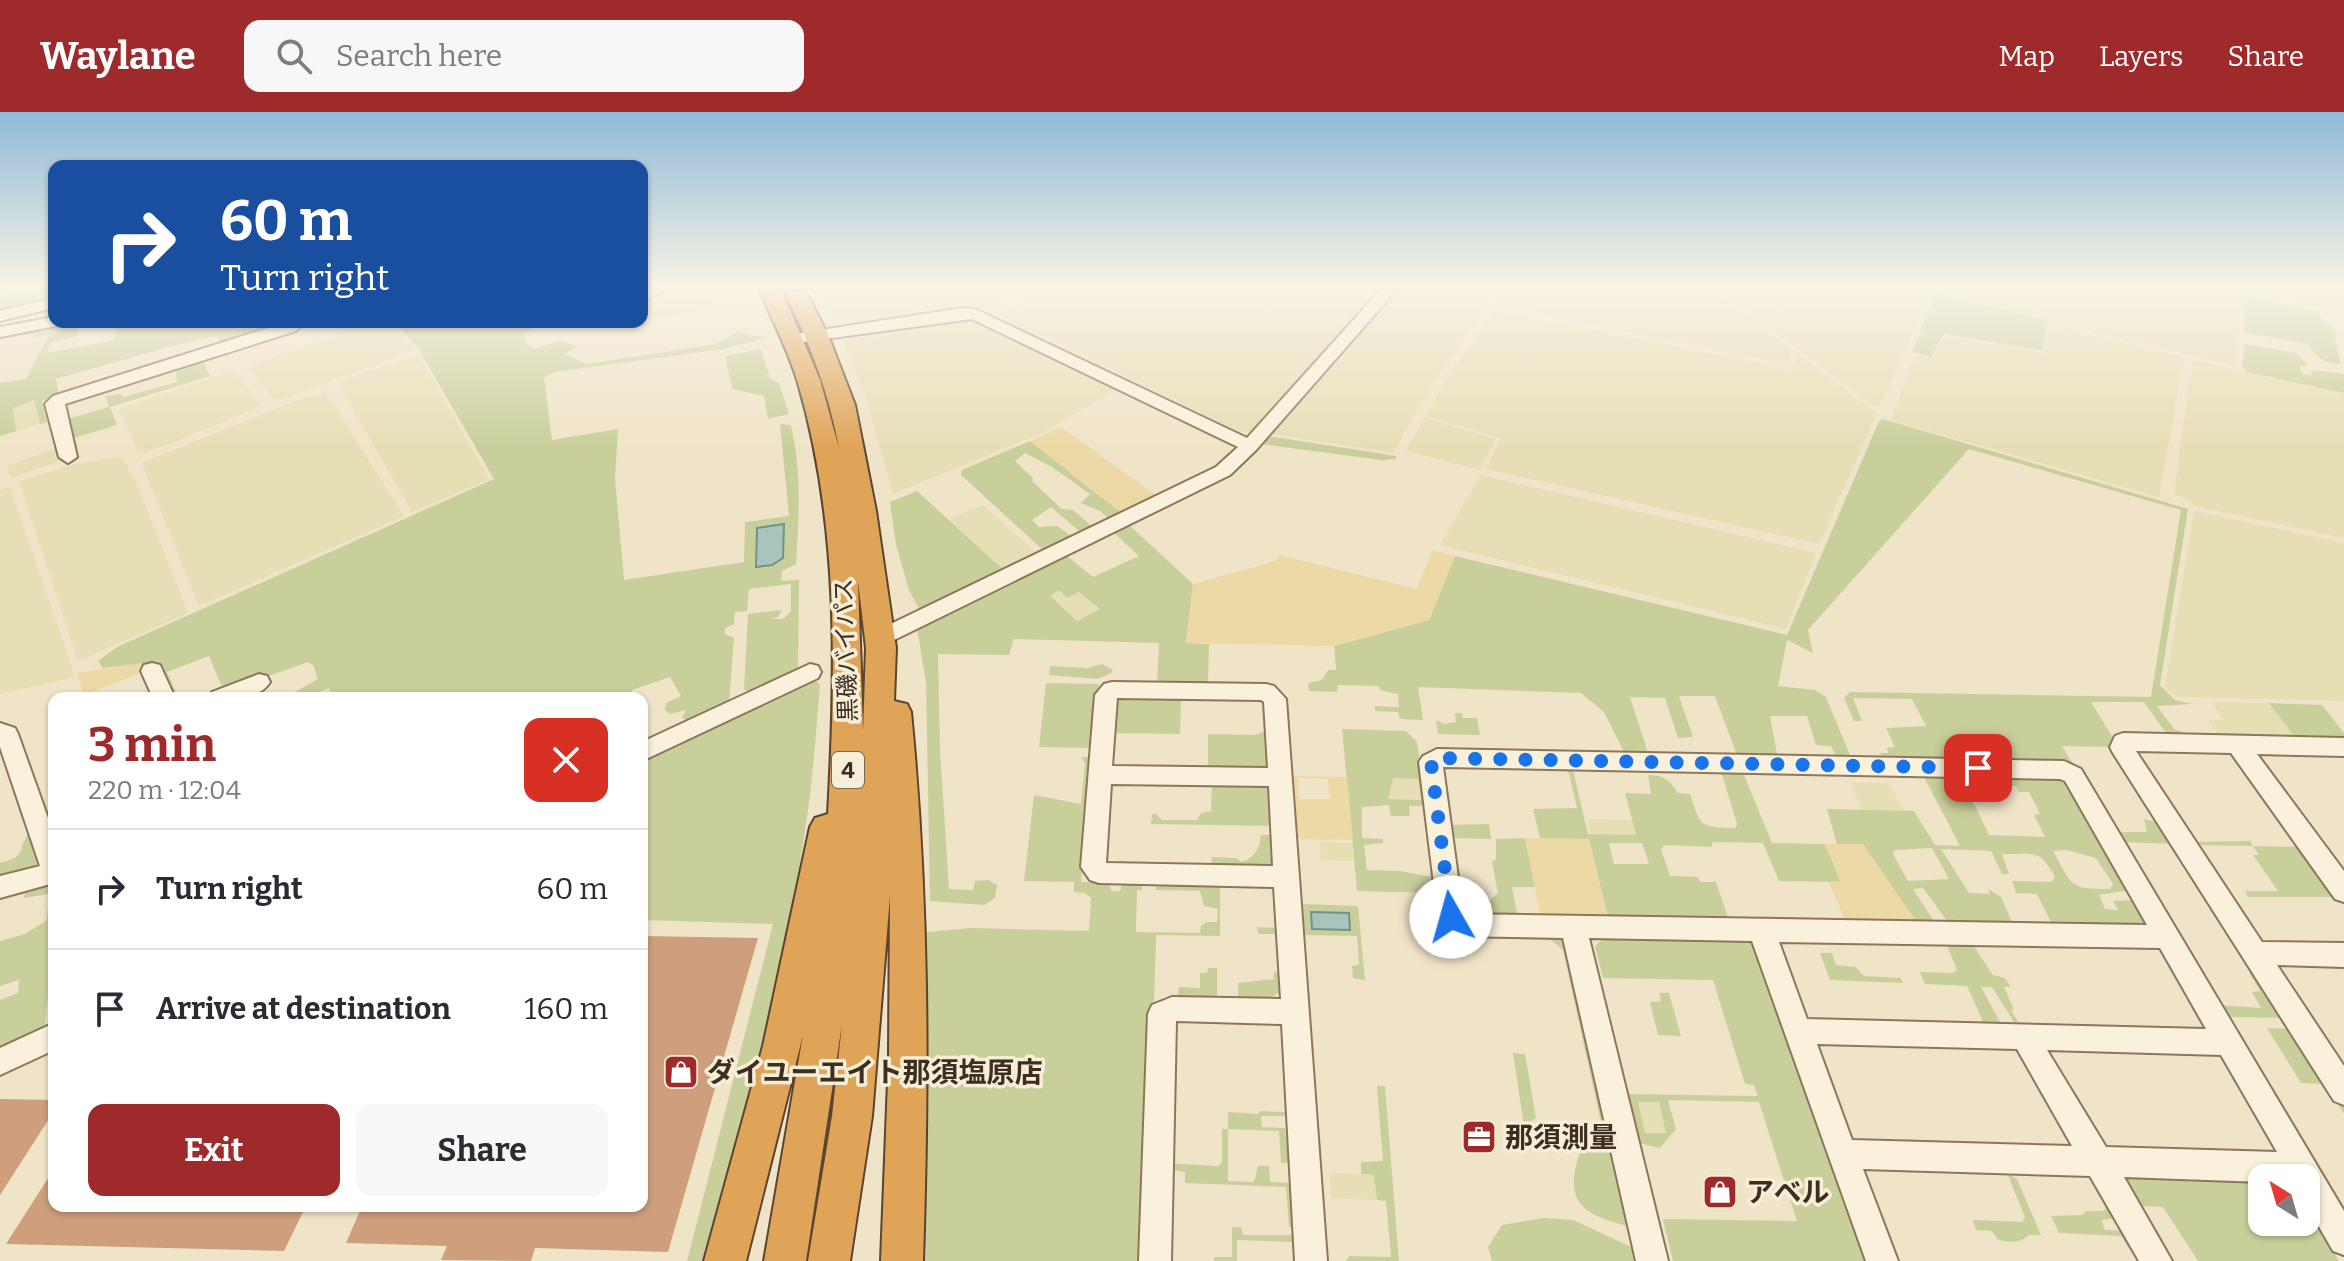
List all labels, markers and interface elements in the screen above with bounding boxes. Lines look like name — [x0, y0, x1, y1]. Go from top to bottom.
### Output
search box — [244, 20, 804, 92]
text: Waylane — [40, 33, 196, 79]
icon: search — [272, 34, 316, 78]
text: Search here — [336, 38, 502, 74]
text: Map — [1998, 40, 2055, 73]
text: Layers — [2099, 40, 2183, 73]
text: Share — [2227, 40, 2304, 73]
text: 60 m — [220, 188, 352, 255]
icon: right — [88, 192, 192, 296]
text: Turn right — [220, 256, 389, 300]
street label: 黒磯バイパス — [830, 578, 862, 722]
text: 3 min — [88, 716, 216, 774]
button: close — [524, 718, 608, 802]
pin — [1944, 734, 2012, 802]
icon: arrive — [1956, 746, 2000, 790]
road number: 4 — [832, 752, 864, 788]
text: 220 m · 12:04 — [88, 775, 241, 806]
icon: right — [88, 867, 132, 911]
text: Turn right — [156, 871, 303, 907]
text: 60 m — [537, 871, 608, 907]
position arrow — [1409, 875, 1493, 959]
icon: arrive — [88, 987, 132, 1031]
text: Arrive at destination — [156, 991, 451, 1027]
text: 160 m — [524, 991, 608, 1027]
shop icon: ダイユーエイト那須塩原店 — [662, 1053, 700, 1091]
place label: ダイユーエイト那須塩原店 — [707, 1056, 1042, 1089]
button: Exit — [88, 1104, 340, 1196]
button: Share — [356, 1104, 608, 1196]
office icon: 那須測量 — [1460, 1118, 1498, 1156]
place label: 那須測量 — [1505, 1121, 1617, 1154]
north arrow — [2248, 1164, 2320, 1236]
map controls — [2248, 1164, 2320, 1236]
shop icon: アベル — [1701, 1173, 1739, 1211]
place label: アベル — [1746, 1176, 1829, 1209]

